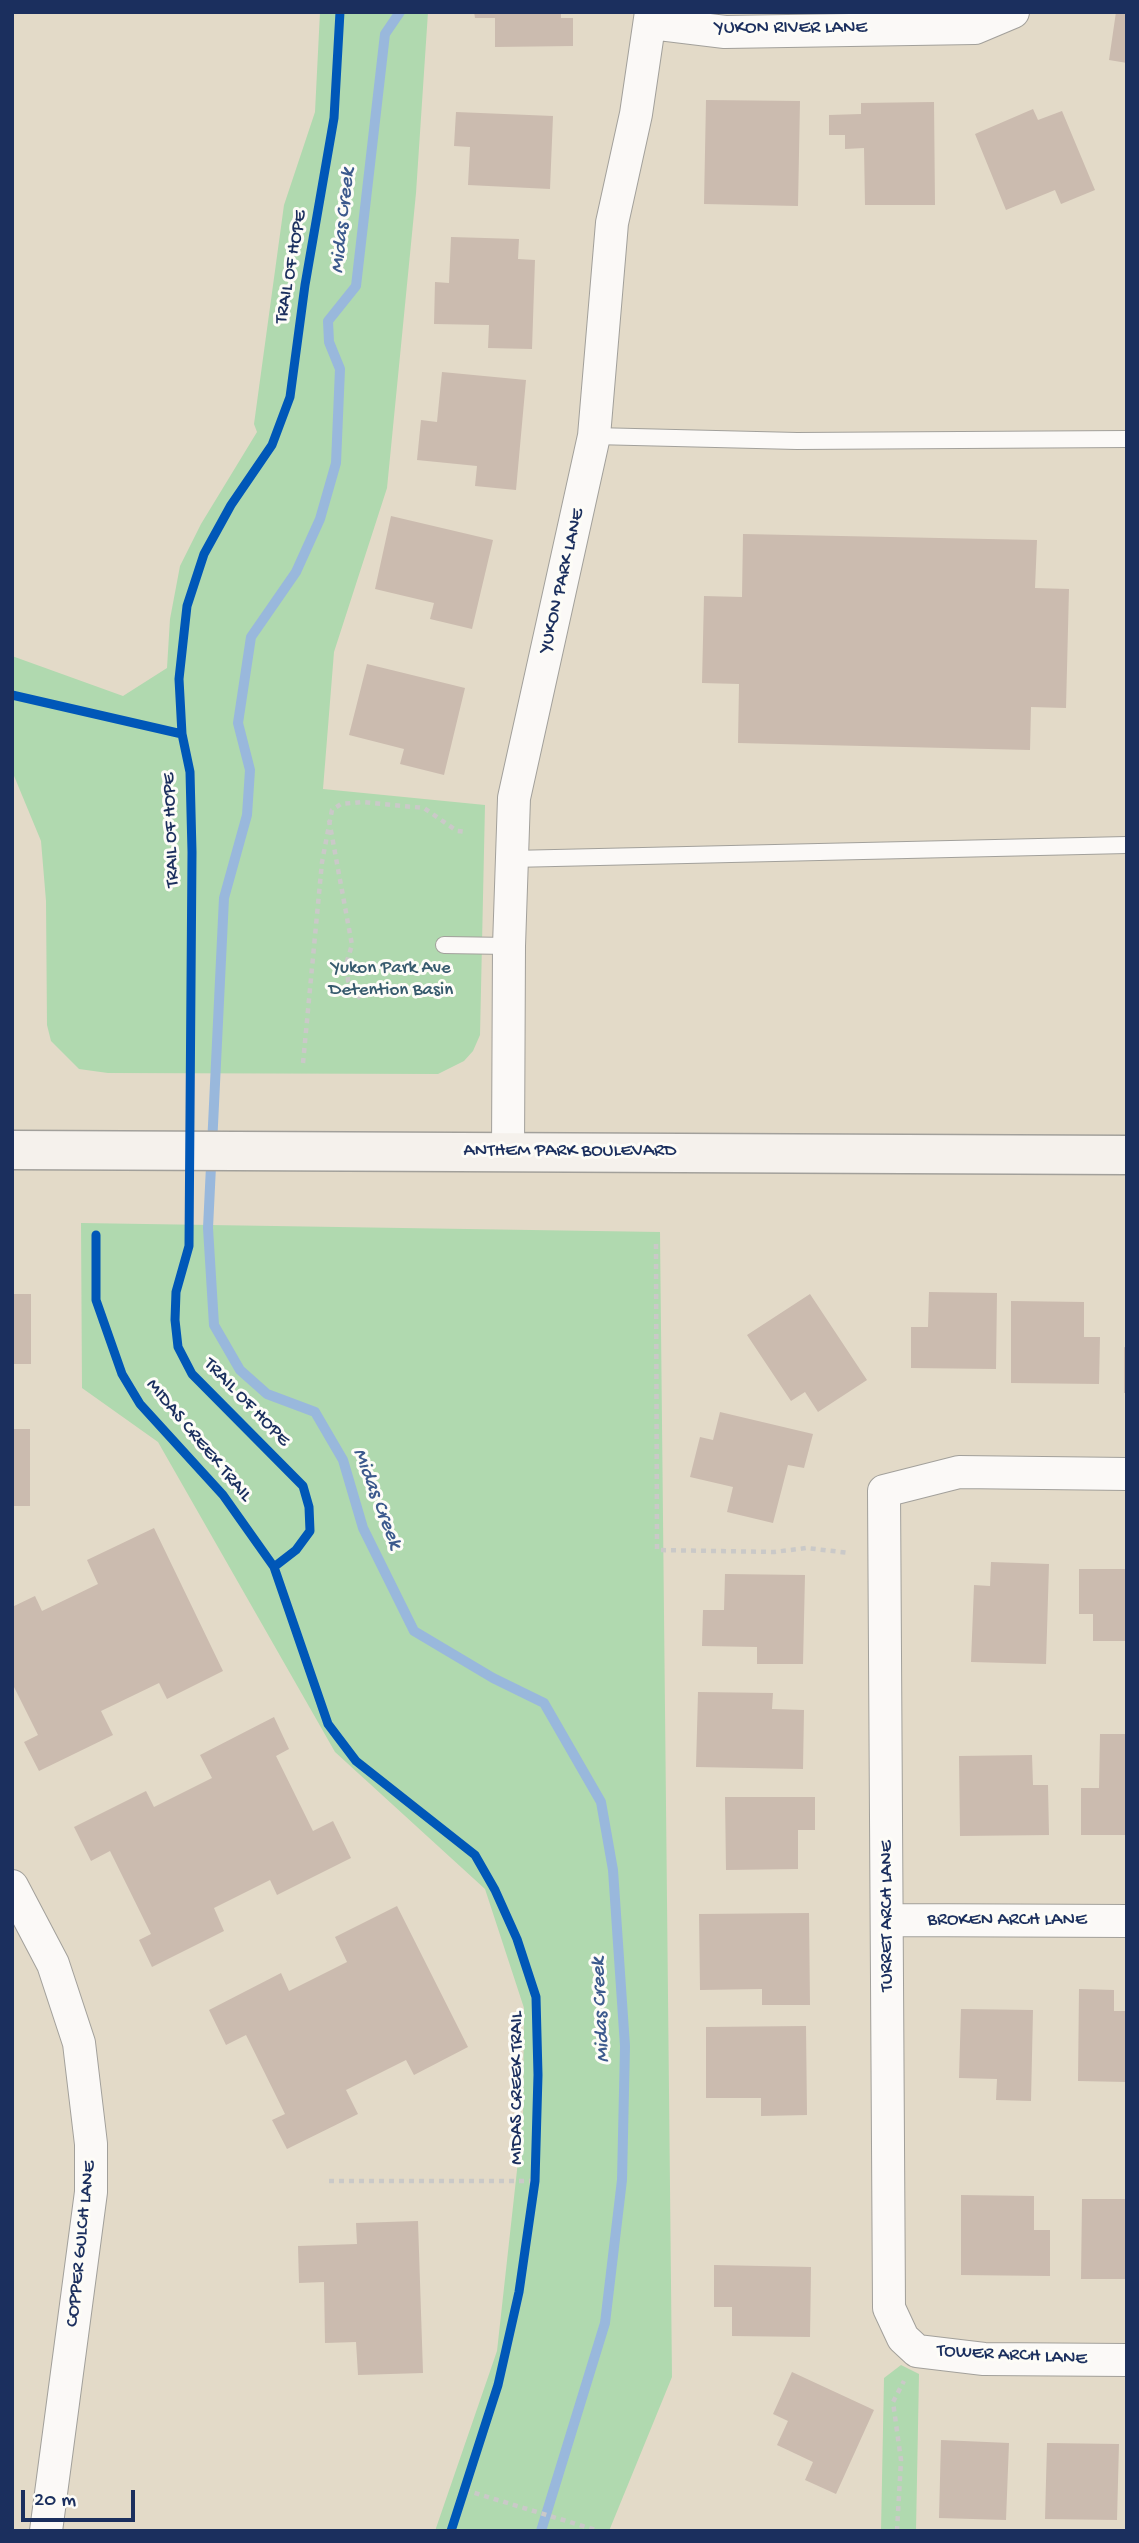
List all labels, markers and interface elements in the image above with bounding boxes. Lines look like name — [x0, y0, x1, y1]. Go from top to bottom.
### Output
street label: YUKON RIVER LANE — [715, 18, 867, 40]
water label: Midas Creek — [326, 167, 362, 275]
street label: TRAIL OF HOPE — [271, 209, 313, 325]
street label: YUKON PARK LANE — [535, 507, 591, 655]
street label: TRAIL OF HOPE — [159, 772, 185, 888]
park label: Yukon Park Ave Detention Basin — [329, 958, 453, 1002]
street label: ANTHEM PARK BOULEVARD — [464, 1141, 676, 1163]
street label: TRAIL OF HOPE — [198, 1354, 294, 1452]
street label: MIDAS CREEK TRAIL — [140, 1375, 256, 1507]
water label: Midas Creek — [345, 1445, 407, 1553]
street label: TURRET ARCH LANE — [877, 1840, 899, 1992]
street label: BROKEN ARCH LANE — [927, 1910, 1087, 1932]
water label: Midas Creek — [587, 1957, 617, 2063]
street label: MIDAS CREEK TRAIL — [507, 2011, 529, 2165]
street label: COPPER GULCH LANE — [62, 2160, 102, 2328]
street label: TOWER ARCH LANE — [936, 2341, 1088, 2371]
scale bar — [24, 2476, 138, 2520]
text: 20 m — [34, 2489, 76, 2514]

